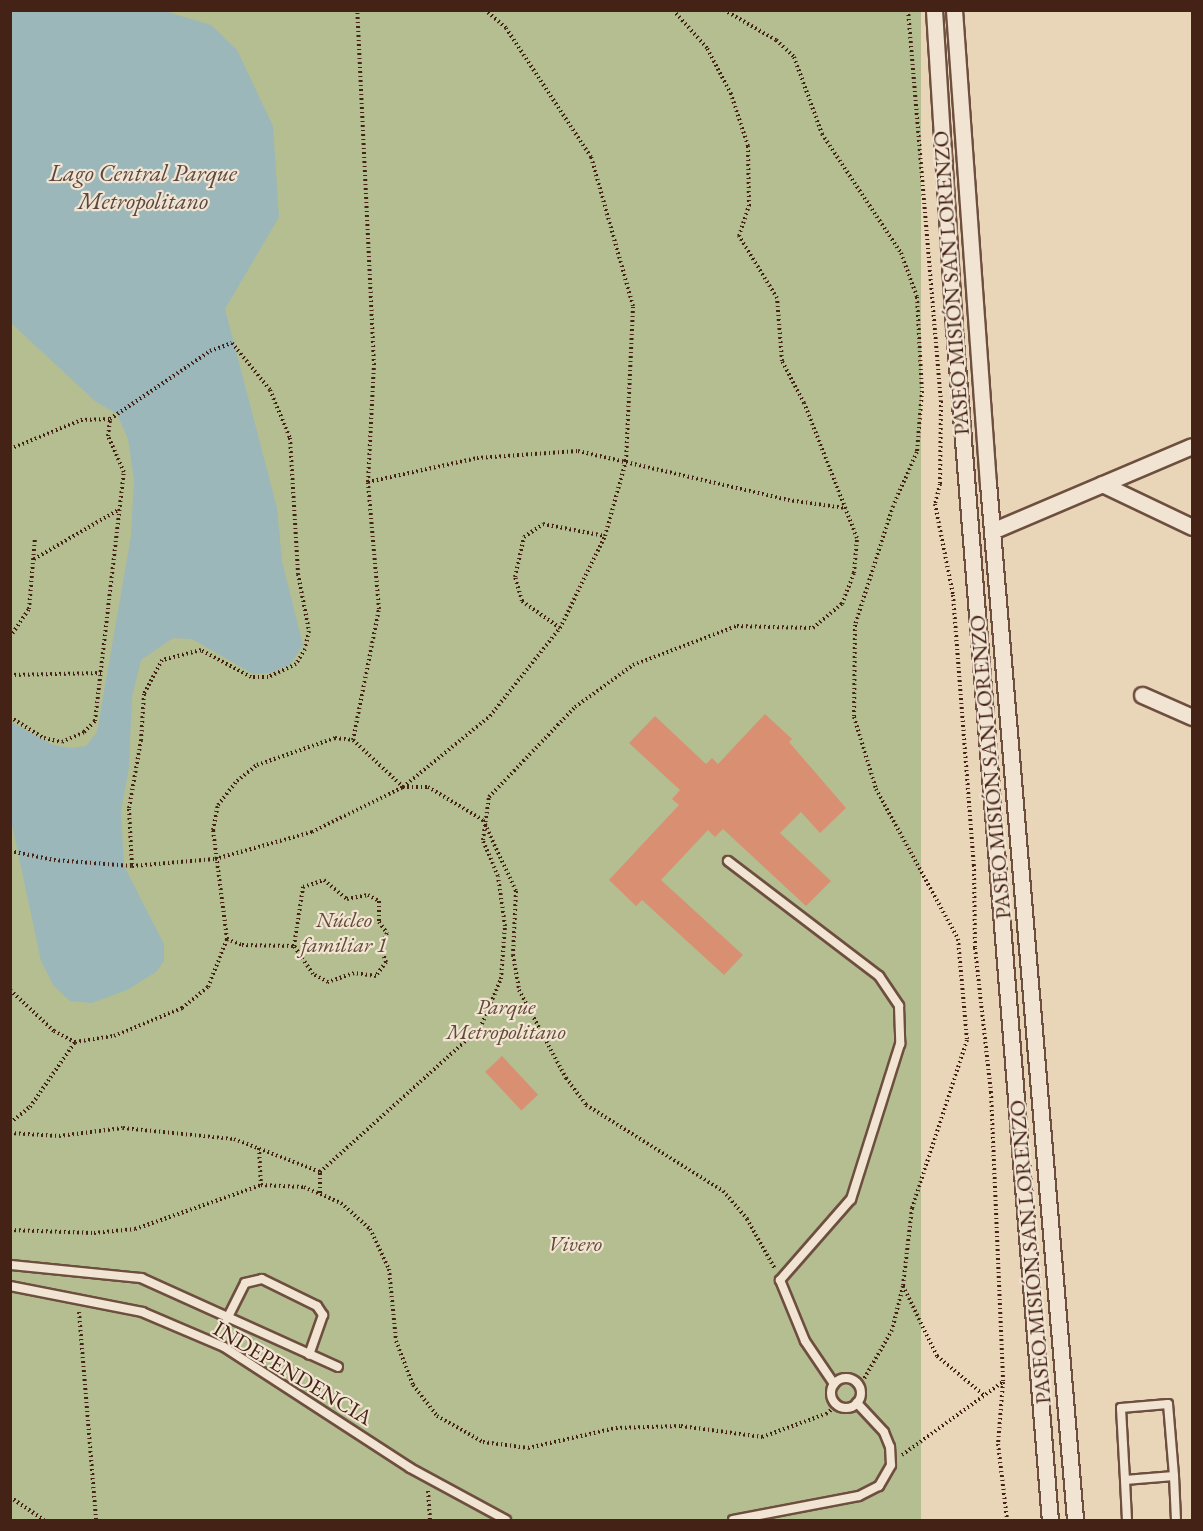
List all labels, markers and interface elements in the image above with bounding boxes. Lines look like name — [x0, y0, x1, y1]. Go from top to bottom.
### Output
street label: PASEO MISIÓN SAN LORENZO — [927, 130, 975, 436]
water label: Lago Central Parque Metropolitano — [49, 159, 237, 215]
street label: PASEO MISIÓN SAN LORENZO — [964, 614, 1016, 920]
park label: Núcleo familiar 1 — [301, 906, 387, 957]
park label: Parque Metropolitano — [446, 993, 566, 1044]
street label: PASEO MISIÓN SAN LORENZO — [1004, 1099, 1056, 1405]
park label: Vivero — [548, 1231, 602, 1257]
street label: INDEPENDENCIA — [209, 1315, 377, 1431]

